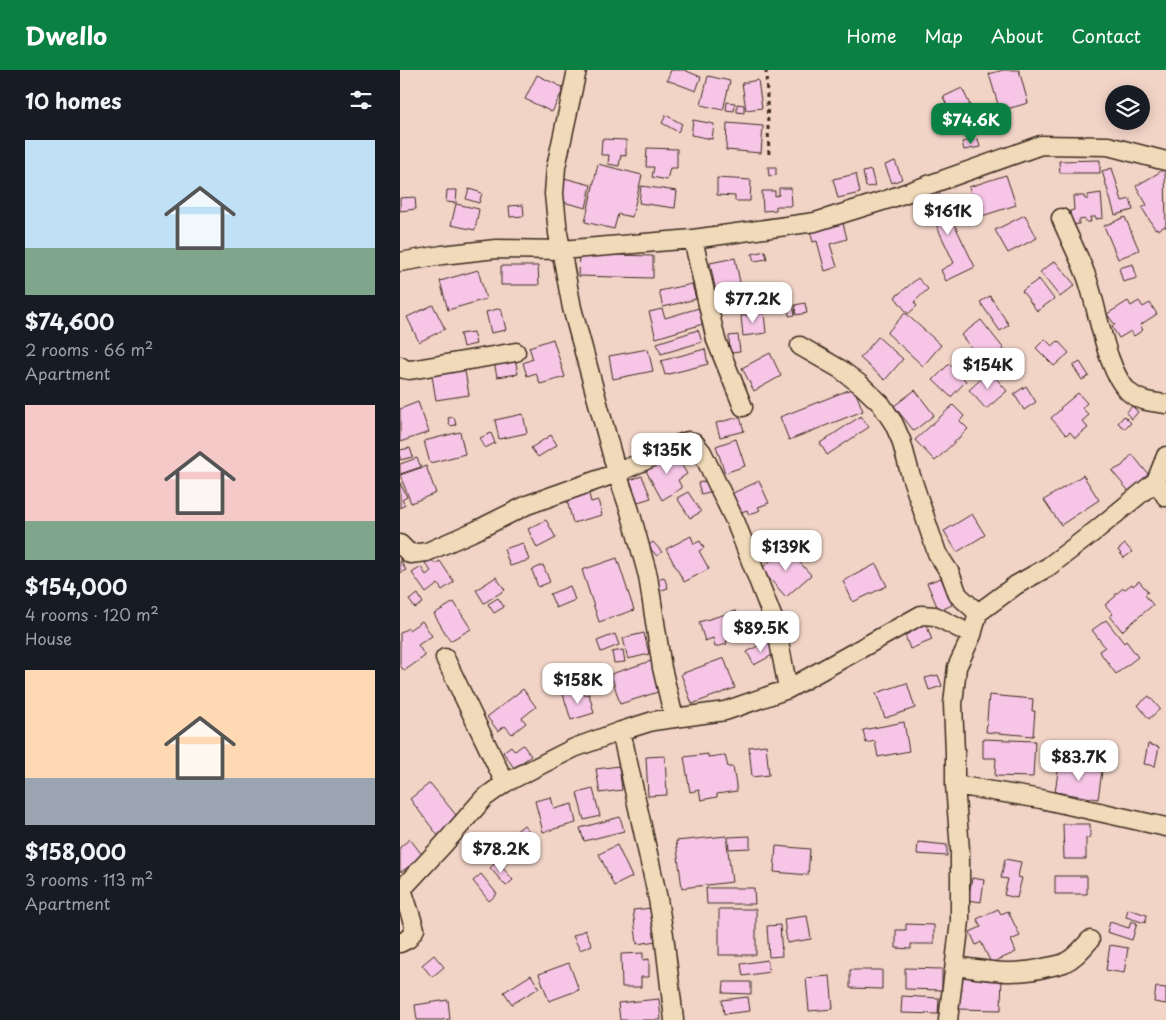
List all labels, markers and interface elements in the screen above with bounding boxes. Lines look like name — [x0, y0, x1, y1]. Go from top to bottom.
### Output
text: Dwello — [25, 17, 107, 53]
text: Home — [846, 22, 896, 49]
text: Map — [924, 22, 963, 49]
text: About — [991, 22, 1043, 49]
text: Contact — [1071, 22, 1141, 49]
text: 10 homes — [25, 84, 122, 116]
map controls — [1105, 85, 1150, 130]
button: layers — [1105, 85, 1150, 130]
icon: filters — [347, 86, 375, 114]
pin: $74.6K — [930, 102, 1012, 145]
text: $74.6K — [942, 107, 1000, 131]
icon: home — [155, 173, 245, 263]
pin: $161K — [913, 194, 983, 236]
text: $161K — [924, 198, 972, 222]
pin: $77.2K — [712, 282, 794, 324]
text: $77.2K — [725, 286, 781, 310]
text: $74,600 — [25, 305, 114, 337]
text: 2 rooms · 66 m² — [25, 337, 153, 361]
pin: $154K — [953, 348, 1023, 390]
text: $154K — [963, 352, 1013, 376]
text: Apartment — [25, 361, 110, 385]
pin: $135K — [632, 432, 702, 475]
text: $135K — [642, 437, 692, 461]
icon: home — [155, 438, 245, 528]
pin: $139K — [751, 530, 821, 572]
text: $139K — [762, 534, 810, 558]
text: $154,000 — [25, 570, 127, 602]
text: 4 rooms · 120 m² — [25, 602, 159, 626]
pin: $89.5K — [720, 610, 802, 653]
text: $89.5K — [733, 615, 789, 639]
text: House — [25, 626, 72, 650]
pin: $158K — [543, 662, 613, 705]
text: $158K — [553, 667, 603, 691]
icon: home — [155, 703, 245, 793]
pin: $83.7K — [1038, 740, 1120, 782]
text: $83.7K — [1051, 744, 1107, 768]
pin: $78.2K — [460, 832, 542, 874]
text: $158,000 — [25, 835, 126, 867]
text: $78.2K — [473, 836, 529, 860]
text: 3 rooms · 113 m² — [25, 867, 153, 891]
text: Apartment — [25, 891, 110, 915]

